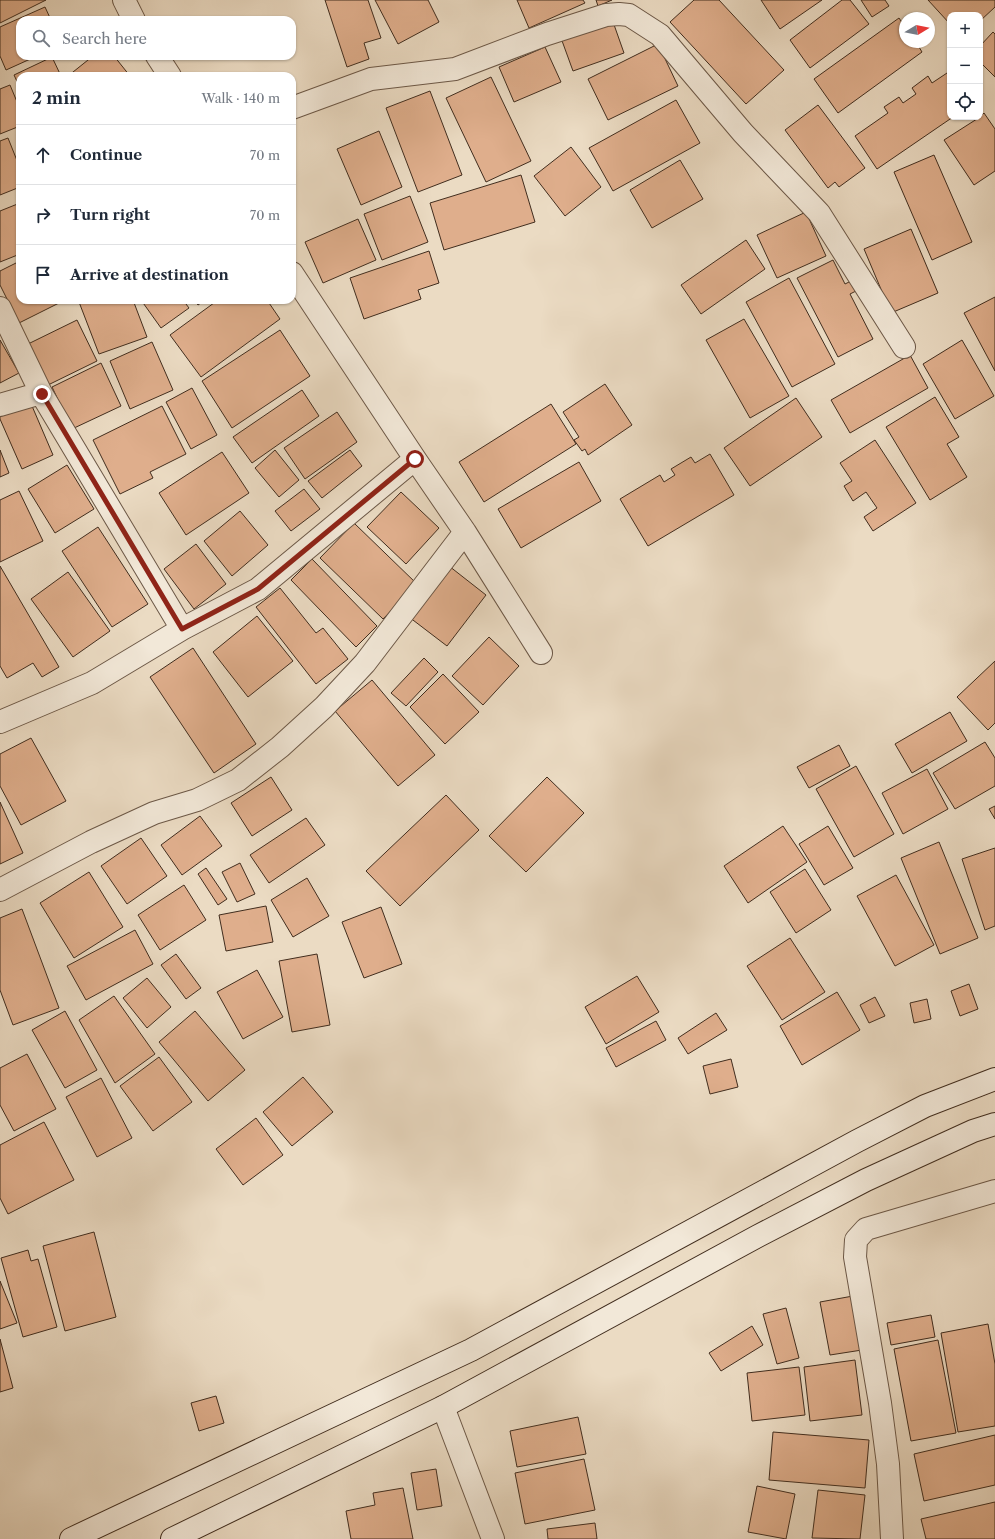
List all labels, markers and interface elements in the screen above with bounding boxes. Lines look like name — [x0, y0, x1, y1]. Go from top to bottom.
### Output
north arrow — [899, 12, 935, 48]
map controls — [947, 12, 983, 120]
button: + — [947, 12, 983, 48]
search box — [16, 16, 296, 60]
icon: search — [30, 27, 52, 49]
text: Search here — [62, 29, 147, 48]
button: − — [947, 48, 983, 84]
button: locate — [947, 84, 983, 120]
text: 2 min — [32, 88, 81, 108]
text: Walk · 140 m — [202, 90, 280, 106]
icon: ahead — [32, 144, 54, 166]
text: Continue — [70, 145, 142, 164]
text: 70 m — [250, 147, 280, 163]
icon: right — [32, 204, 54, 226]
text: Turn right — [70, 205, 150, 224]
text: 70 m — [250, 207, 280, 223]
icon: arrive — [32, 264, 54, 286]
text: Arrive at destination — [70, 265, 229, 284]
route end — [33, 385, 51, 403]
route start — [406, 450, 424, 468]

